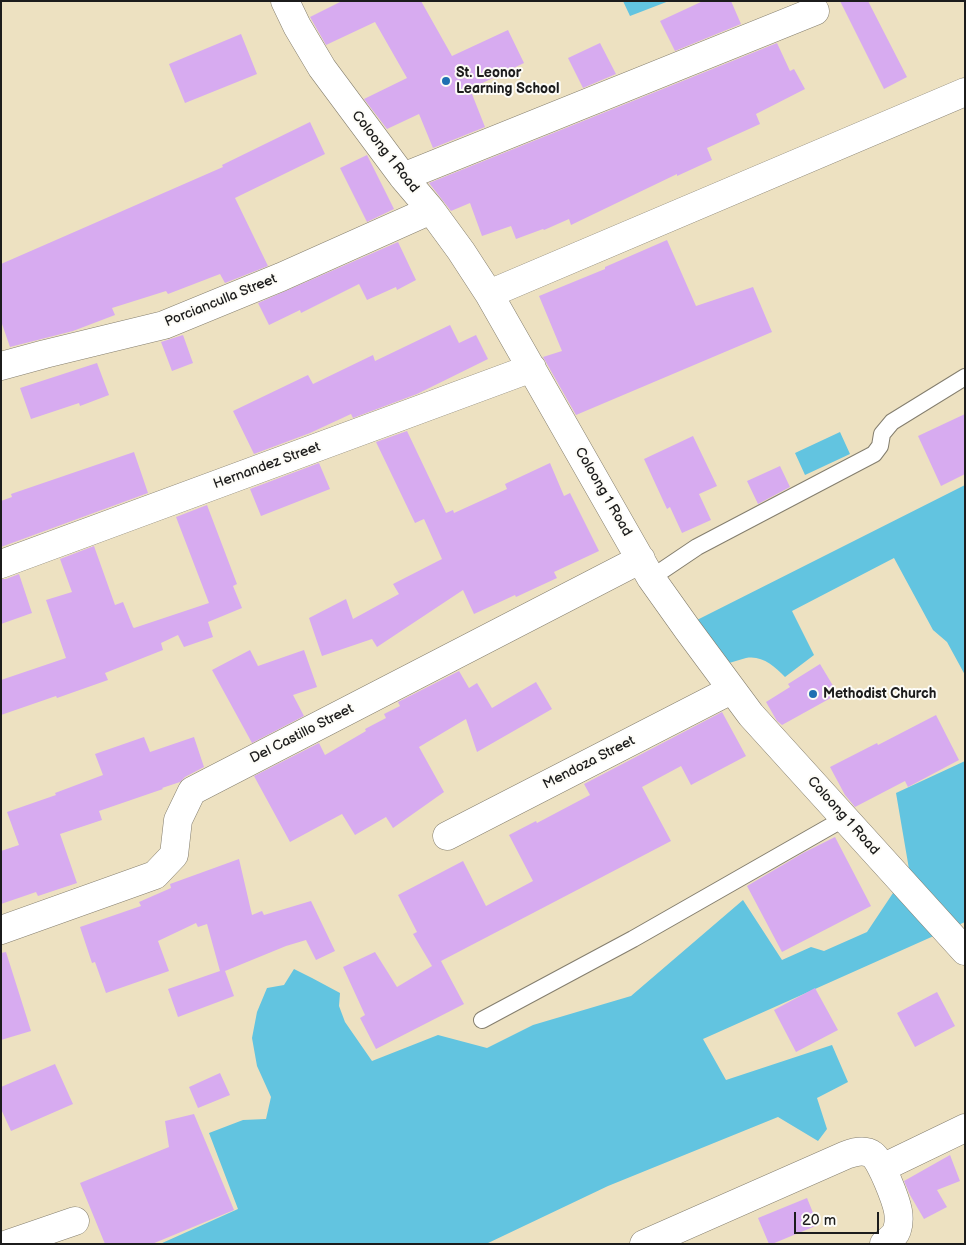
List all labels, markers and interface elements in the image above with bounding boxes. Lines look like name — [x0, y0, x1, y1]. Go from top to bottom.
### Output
place label: St. Leonor Learning School — [456, 65, 560, 98]
marker: St. Leonor Learning School — [440, 75, 452, 87]
street label: Coloong 1 Road — [348, 108, 422, 196]
street label: Porcianculla Street — [163, 271, 279, 331]
street label: Hernandez Street — [211, 439, 323, 493]
street label: Coloong 1 Road — [571, 445, 635, 539]
place label: Methodist Church — [823, 686, 936, 702]
marker: Methodist Church — [807, 688, 819, 700]
street label: Del Castillo Street — [247, 701, 357, 767]
street label: Mendoza Street — [540, 733, 638, 793]
street label: Coloong 1 Road — [803, 773, 883, 859]
scale bar — [796, 1202, 881, 1234]
text: 20 m — [802, 1211, 836, 1230]

